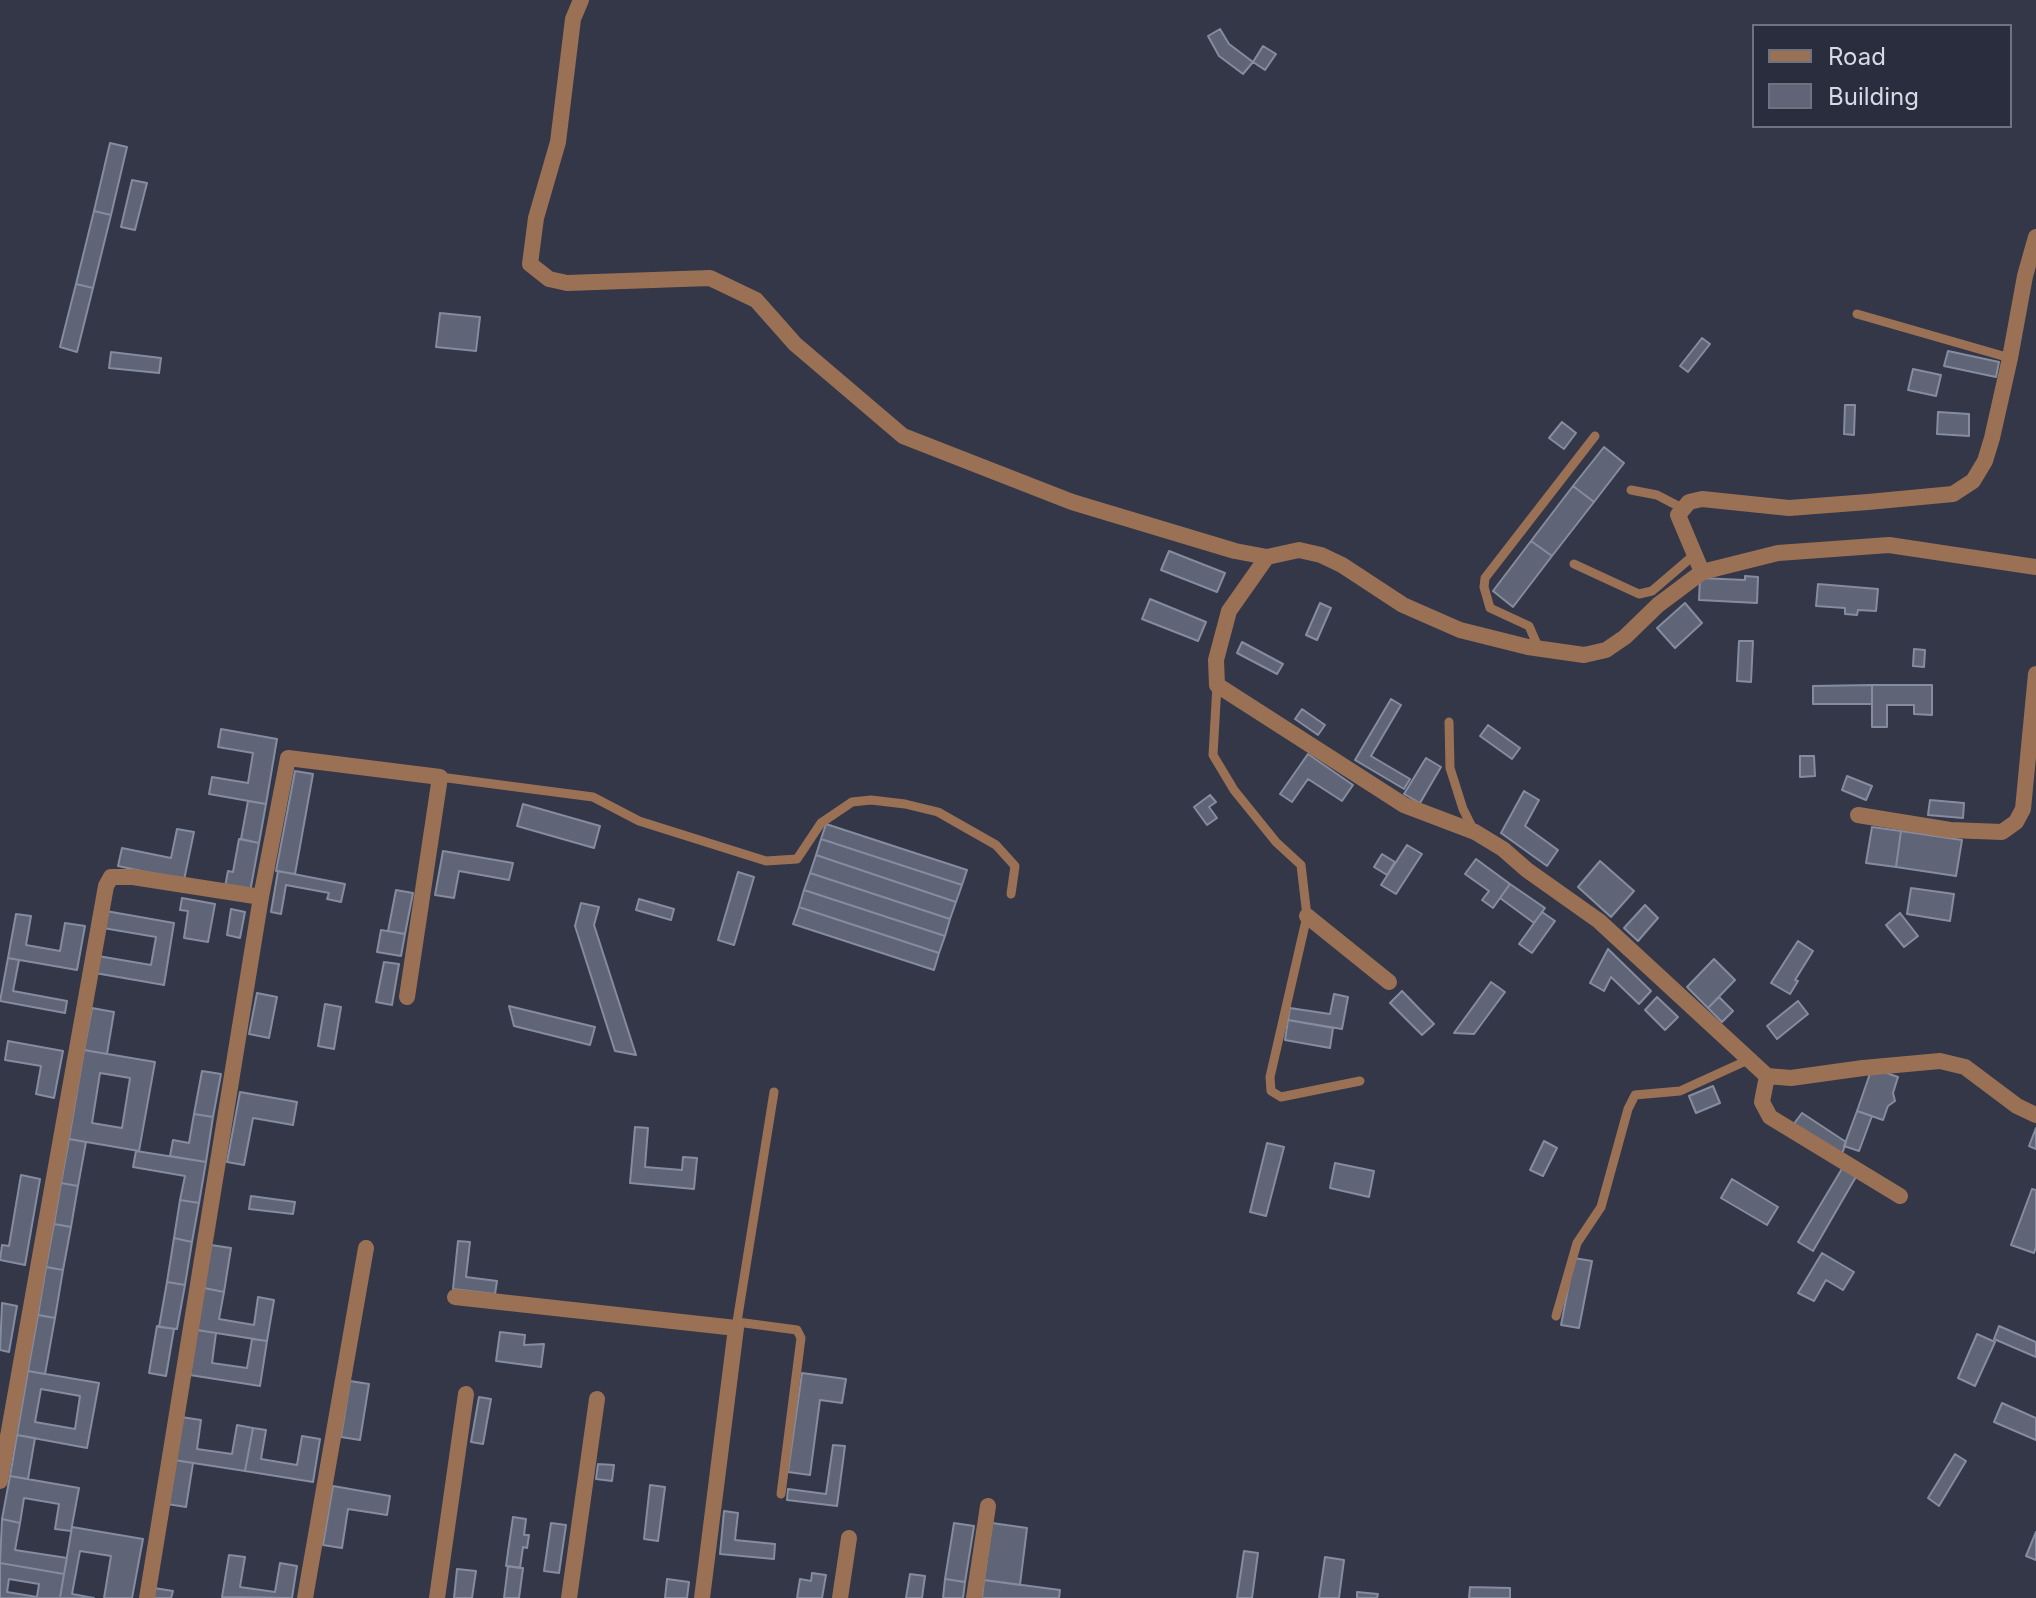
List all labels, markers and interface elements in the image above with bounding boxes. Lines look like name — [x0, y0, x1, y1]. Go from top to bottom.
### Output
legend — [1752, 24, 2012, 128]
text: Road — [1828, 42, 1886, 71]
text: Building — [1828, 82, 1919, 111]

